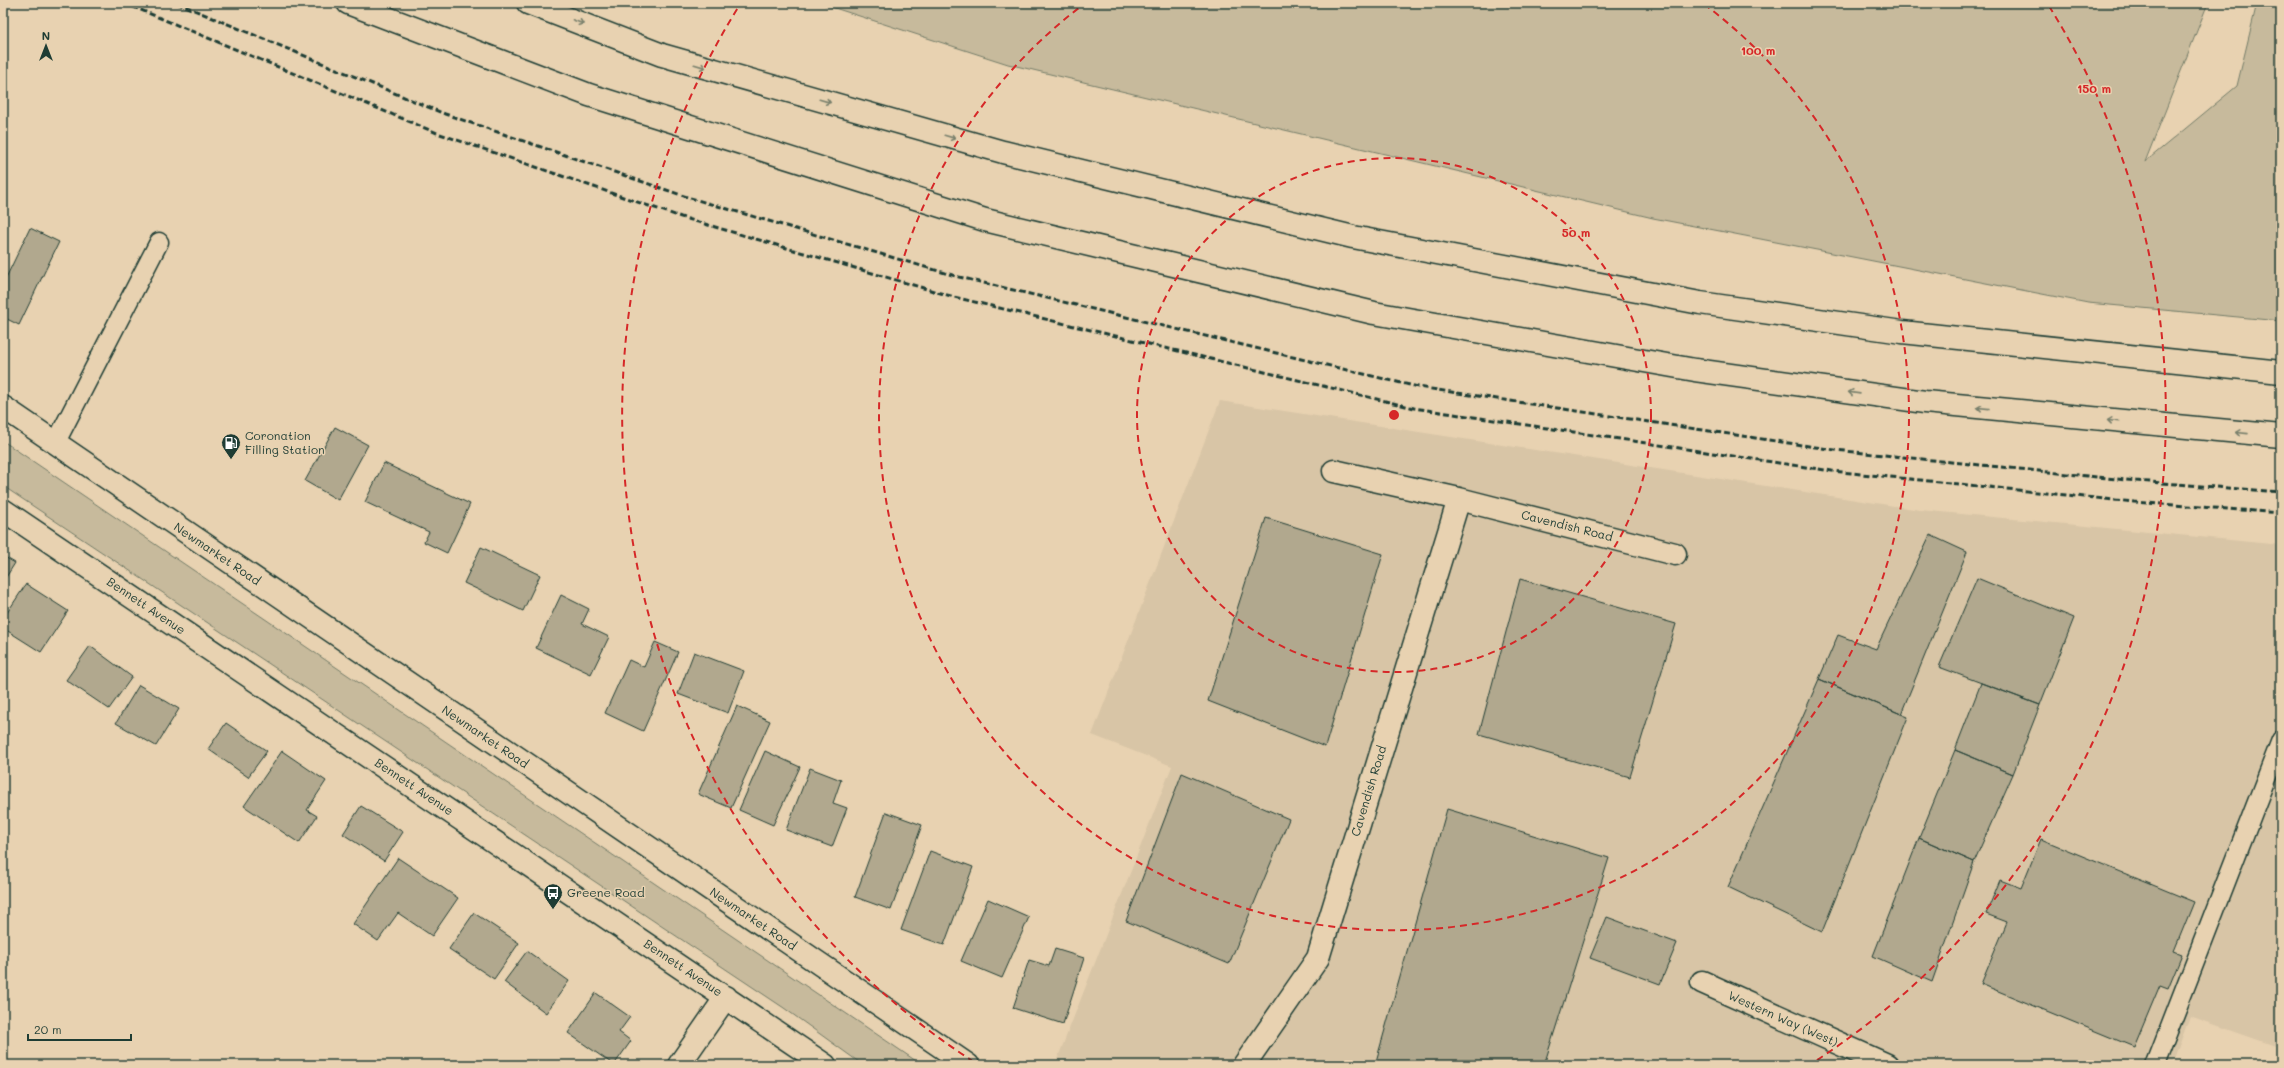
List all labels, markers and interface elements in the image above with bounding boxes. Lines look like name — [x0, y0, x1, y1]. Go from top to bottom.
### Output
one-way arrow — [571, 19, 583, 27]
north arrow — [26, 26, 66, 66]
text: N — [42, 28, 50, 43]
text: 100 m — [1741, 42, 1775, 58]
one-way arrow — [693, 63, 706, 70]
text: 150 m — [2077, 80, 2111, 96]
one-way arrow — [818, 98, 831, 106]
one-way arrow — [943, 134, 956, 141]
text: 50 m — [1562, 224, 1590, 240]
one-way arrow — [1848, 389, 1861, 397]
one-way arrow — [1977, 405, 1990, 412]
centre of rings — [1387, 408, 1401, 422]
one-way arrow — [2107, 417, 2120, 424]
place label: Coronation Filling Station — [245, 427, 325, 457]
one-way arrow — [2236, 430, 2249, 437]
fuel station icon: Coronation Filling Station — [220, 432, 242, 460]
street label: Cavendish Road — [1520, 506, 1615, 544]
street label: Newmarket Road — [171, 518, 264, 588]
street label: Bennett Avenue — [104, 573, 189, 637]
street label: Newmarket Road — [439, 701, 532, 771]
street label: Cavendish Road — [1347, 743, 1390, 838]
street label: Bennett Avenue — [372, 754, 457, 818]
bus stop icon: Greene Road — [542, 882, 564, 910]
street label: Newmarket Road — [707, 883, 800, 953]
place label: Greene Road — [567, 884, 645, 900]
street label: Bennett Avenue — [641, 935, 726, 999]
street label: Western Way (West) — [1726, 987, 1841, 1049]
scale bar — [28, 1016, 131, 1042]
text: 20 m — [34, 1021, 62, 1037]

